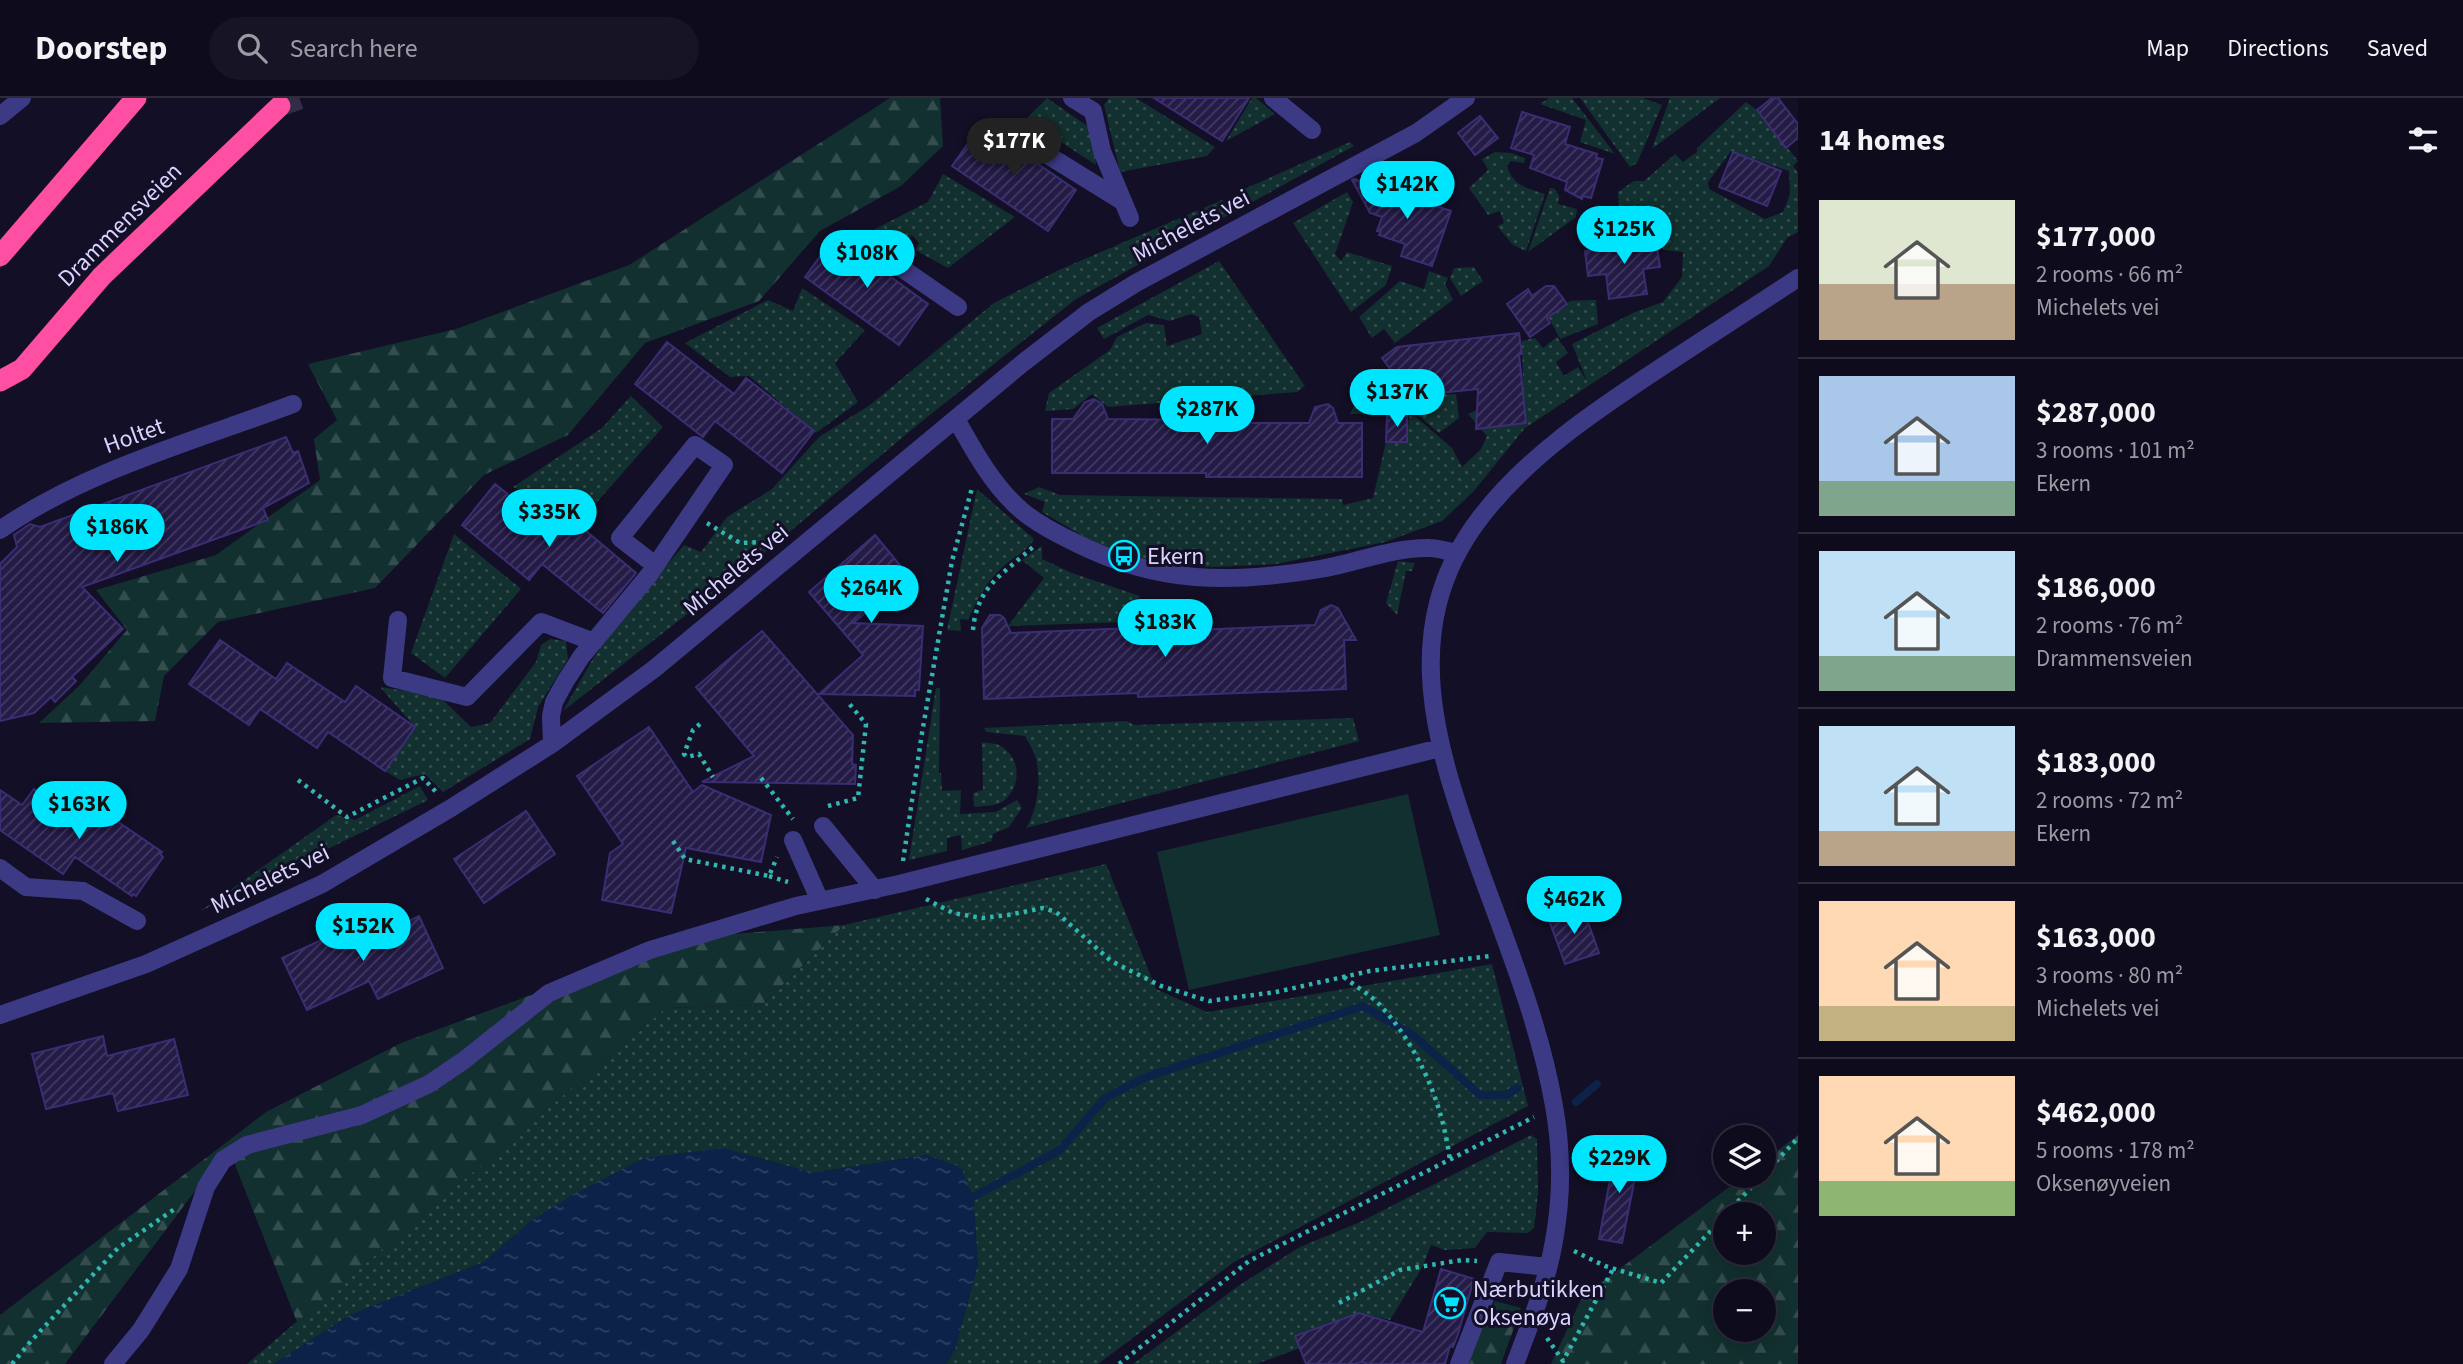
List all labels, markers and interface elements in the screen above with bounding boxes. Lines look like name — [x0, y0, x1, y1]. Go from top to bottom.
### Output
search box — [209, 17, 699, 80]
text: Doorstep — [35, 25, 167, 72]
icon: search — [233, 29, 271, 67]
text: Search here — [289, 30, 418, 67]
text: Map — [2146, 31, 2189, 66]
text: Directions — [2227, 31, 2329, 66]
text: Saved — [2367, 31, 2428, 66]
pin: $177K — [965, 118, 1063, 178]
text: 14 homes — [1819, 119, 1945, 162]
icon: filters — [2404, 121, 2442, 159]
text: $177K — [983, 124, 1045, 157]
street label: Drammensveien — [50, 155, 190, 295]
pin: $142K — [1358, 162, 1456, 221]
text: $142K — [1376, 167, 1438, 200]
street label: Michelets vei — [1126, 180, 1256, 272]
pin: $125K — [1575, 206, 1673, 266]
text: $125K — [1593, 212, 1655, 245]
text: $177,000 — [2036, 215, 2156, 258]
icon: home — [1875, 228, 1959, 312]
pin: $108K — [818, 230, 916, 290]
text: $108K — [836, 236, 898, 269]
text: 2 rooms · 66 m² — [2036, 258, 2183, 291]
text: Michelets vei — [2036, 291, 2159, 324]
pin: $137K — [1348, 370, 1446, 429]
text: $137K — [1366, 375, 1428, 408]
pin: $287K — [1158, 386, 1256, 446]
text: $287,000 — [2036, 391, 2156, 434]
text: $287K — [1176, 392, 1238, 425]
icon: home — [1875, 404, 1959, 488]
street label: Holtet — [99, 409, 169, 463]
text: 3 rooms · 101 m² — [2036, 434, 2195, 467]
text: Ekern — [2036, 467, 2091, 500]
pin: $335K — [500, 490, 598, 549]
text: $335K — [518, 495, 580, 528]
pin: $186K — [68, 504, 166, 564]
text: $186K — [86, 510, 148, 543]
street label: Michelets vei — [675, 515, 797, 625]
bus stop icon: Ekern — [1107, 539, 1141, 573]
place label: Ekern — [1147, 539, 1204, 574]
pin: $264K — [822, 566, 920, 625]
text: $186,000 — [2036, 566, 2156, 609]
text: $264K — [840, 571, 902, 604]
icon: home — [1875, 579, 1959, 663]
pin: $183K — [1116, 600, 1214, 659]
text: $183K — [1134, 605, 1196, 638]
text: 2 rooms · 76 m² — [2036, 609, 2183, 642]
text: Drammensveien — [2036, 642, 2193, 675]
text: $183,000 — [2036, 741, 2156, 784]
icon: home — [1875, 754, 1959, 838]
pin: $163K — [30, 782, 128, 841]
text: 2 rooms · 72 m² — [2036, 784, 2183, 817]
text: $163K — [48, 787, 110, 820]
text: Ekern — [2036, 817, 2091, 850]
street label: Michelets vei — [204, 835, 336, 923]
pin: $462K — [1525, 876, 1623, 936]
text: $462K — [1543, 882, 1605, 915]
pin: $152K — [314, 904, 412, 963]
text: $152K — [332, 909, 394, 942]
text: $163,000 — [2036, 916, 2156, 959]
icon: home — [1875, 929, 1959, 1013]
text: 3 rooms · 80 m² — [2036, 959, 2183, 992]
text: Michelets vei — [2036, 992, 2159, 1025]
text: $462,000 — [2036, 1091, 2156, 1134]
icon: home — [1875, 1104, 1959, 1188]
map controls — [1713, 1125, 1776, 1342]
button: layers — [1713, 1125, 1776, 1188]
text: 5 rooms · 178 m² — [2036, 1134, 2195, 1167]
pin: $229K — [1570, 1136, 1668, 1195]
text: $229K — [1588, 1141, 1650, 1174]
text: Oksenøyveien — [2036, 1167, 2171, 1200]
button: + — [1713, 1202, 1776, 1265]
place label: Nærbutikken Oksenøya — [1473, 1272, 1604, 1335]
button: − — [1713, 1279, 1776, 1342]
supermarket icon: Nærbutikken Oksenøya — [1433, 1286, 1467, 1320]

